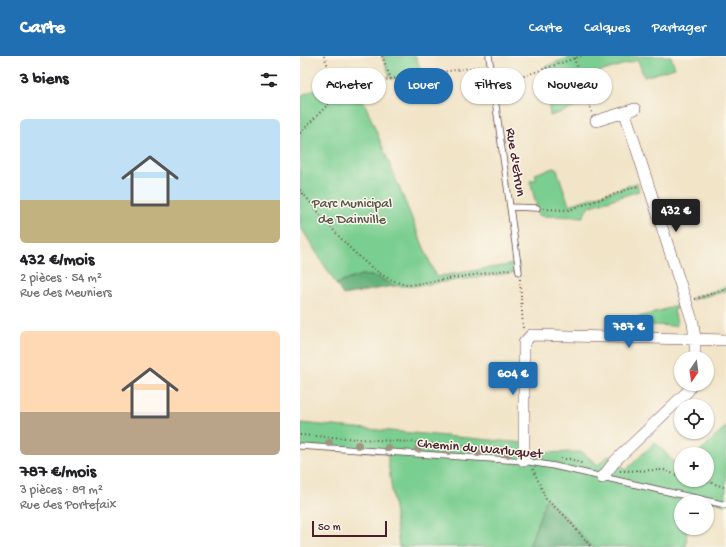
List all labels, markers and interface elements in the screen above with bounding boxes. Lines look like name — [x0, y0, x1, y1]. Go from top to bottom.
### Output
text: Carte — [20, 17, 65, 40]
text: Carte — [529, 20, 562, 37]
text: Calques — [584, 20, 630, 37]
text: Partager — [652, 20, 706, 37]
chip: Acheter — [312, 68, 386, 104]
chip: Louer — [394, 68, 453, 104]
chip: Filtres — [461, 68, 525, 104]
chip: Nouveau — [533, 68, 612, 104]
icon: filters — [258, 69, 280, 91]
text: 3 biens — [20, 70, 69, 90]
street label: Rue d'Etrun — [501, 127, 528, 198]
icon: home — [114, 145, 186, 217]
park label: Parc Municipal de Dainville — [311, 196, 392, 229]
pin: 432 € — [648, 199, 704, 233]
text: 432 € — [661, 204, 691, 219]
text: 432 €/mois — [20, 251, 94, 271]
text: 2 pièces · 54 m² — [20, 271, 102, 286]
text: Rue des Meuniers — [20, 286, 112, 301]
pin: 787 € — [601, 315, 657, 349]
text: 787 € — [613, 320, 645, 335]
north arrow — [674, 351, 714, 391]
map controls — [674, 351, 714, 535]
icon: home — [114, 357, 186, 429]
pin: 604 € — [485, 362, 541, 396]
text: 604 € — [498, 367, 528, 382]
button: locate — [674, 399, 714, 439]
street label: Chemin du Warluquet — [417, 436, 544, 464]
button: + — [674, 447, 714, 487]
text: 787 €/mois — [20, 463, 96, 483]
text: 3 pièces · 89 m² — [20, 483, 103, 498]
button: − — [674, 495, 714, 535]
text: Rue des Portefaix — [20, 498, 116, 513]
scale bar — [312, 519, 387, 538]
text: 50 m — [318, 522, 340, 534]

